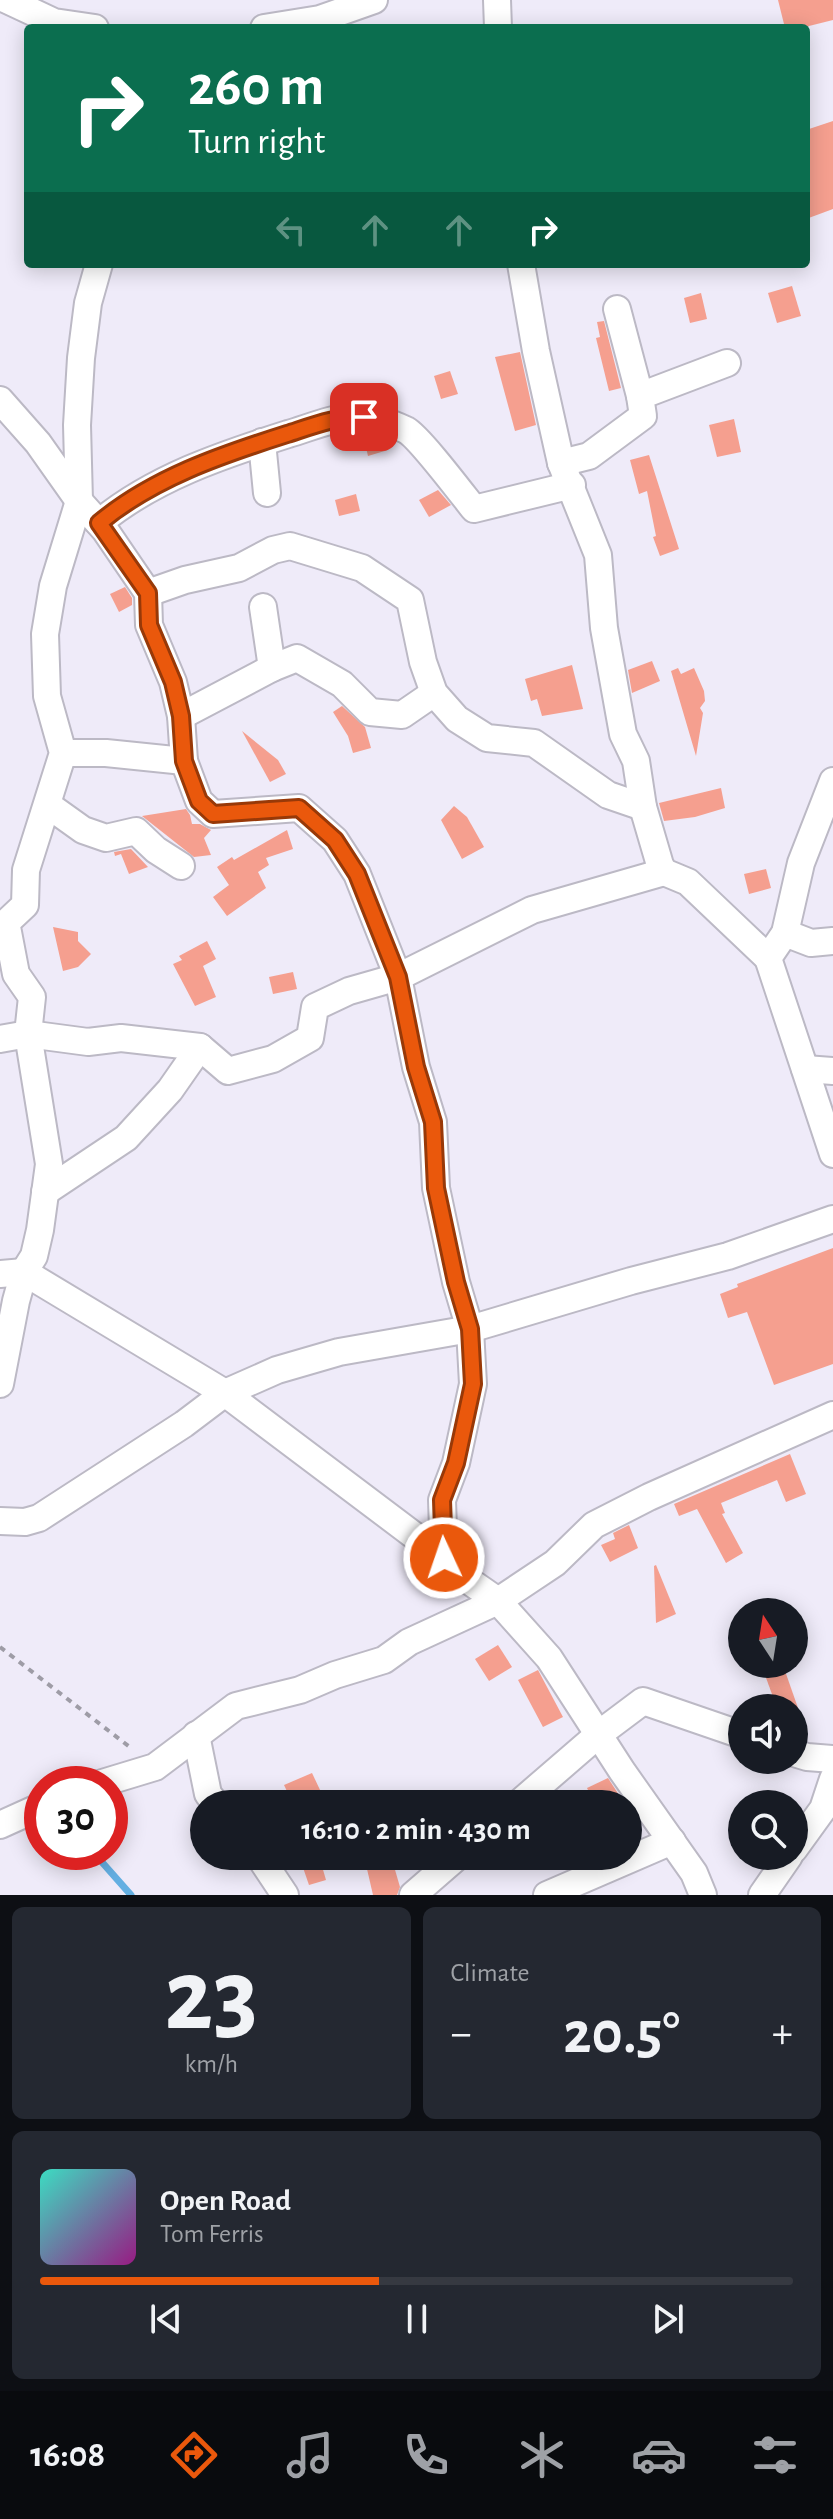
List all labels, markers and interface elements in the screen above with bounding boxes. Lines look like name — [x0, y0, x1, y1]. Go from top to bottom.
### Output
icon: right — [56, 56, 160, 160]
text: 260 m — [188, 59, 324, 115]
text: Turn right — [188, 124, 325, 160]
icon: left — [269, 208, 313, 252]
icon: ahead — [353, 208, 397, 252]
icon: ahead — [437, 208, 481, 252]
icon: right — [521, 208, 565, 252]
pin — [330, 383, 398, 451]
icon: arrive — [342, 395, 386, 439]
position arrow — [402, 1516, 486, 1600]
north arrow — [728, 1598, 808, 1678]
map controls — [728, 1598, 808, 1870]
button: sound — [728, 1694, 808, 1774]
speed limit sign: 30 — [24, 1766, 128, 1870]
button: search — [728, 1790, 808, 1870]
text: 16:10 · 2 min · 430 m — [301, 1815, 531, 1845]
text: 23 — [164, 1945, 258, 2049]
text: Climate — [451, 1960, 529, 1986]
text: 20.5° — [563, 2004, 680, 2064]
text: − — [451, 2012, 472, 2056]
text: + — [772, 2012, 793, 2056]
text: km/h — [184, 2051, 238, 2077]
text: Open Road — [160, 2186, 291, 2216]
text: Tom Ferris — [160, 2221, 264, 2247]
icon: previous — [144, 2297, 188, 2341]
icon: pause — [395, 2297, 439, 2341]
icon: next — [646, 2297, 690, 2341]
icon: directions — [166, 2427, 222, 2483]
icon: music — [282, 2427, 338, 2483]
icon: phone — [398, 2427, 454, 2483]
icon: climate — [514, 2427, 570, 2483]
icon: car — [631, 2427, 687, 2483]
icon: filters — [747, 2427, 803, 2483]
text: 16:08 — [30, 2437, 105, 2473]

